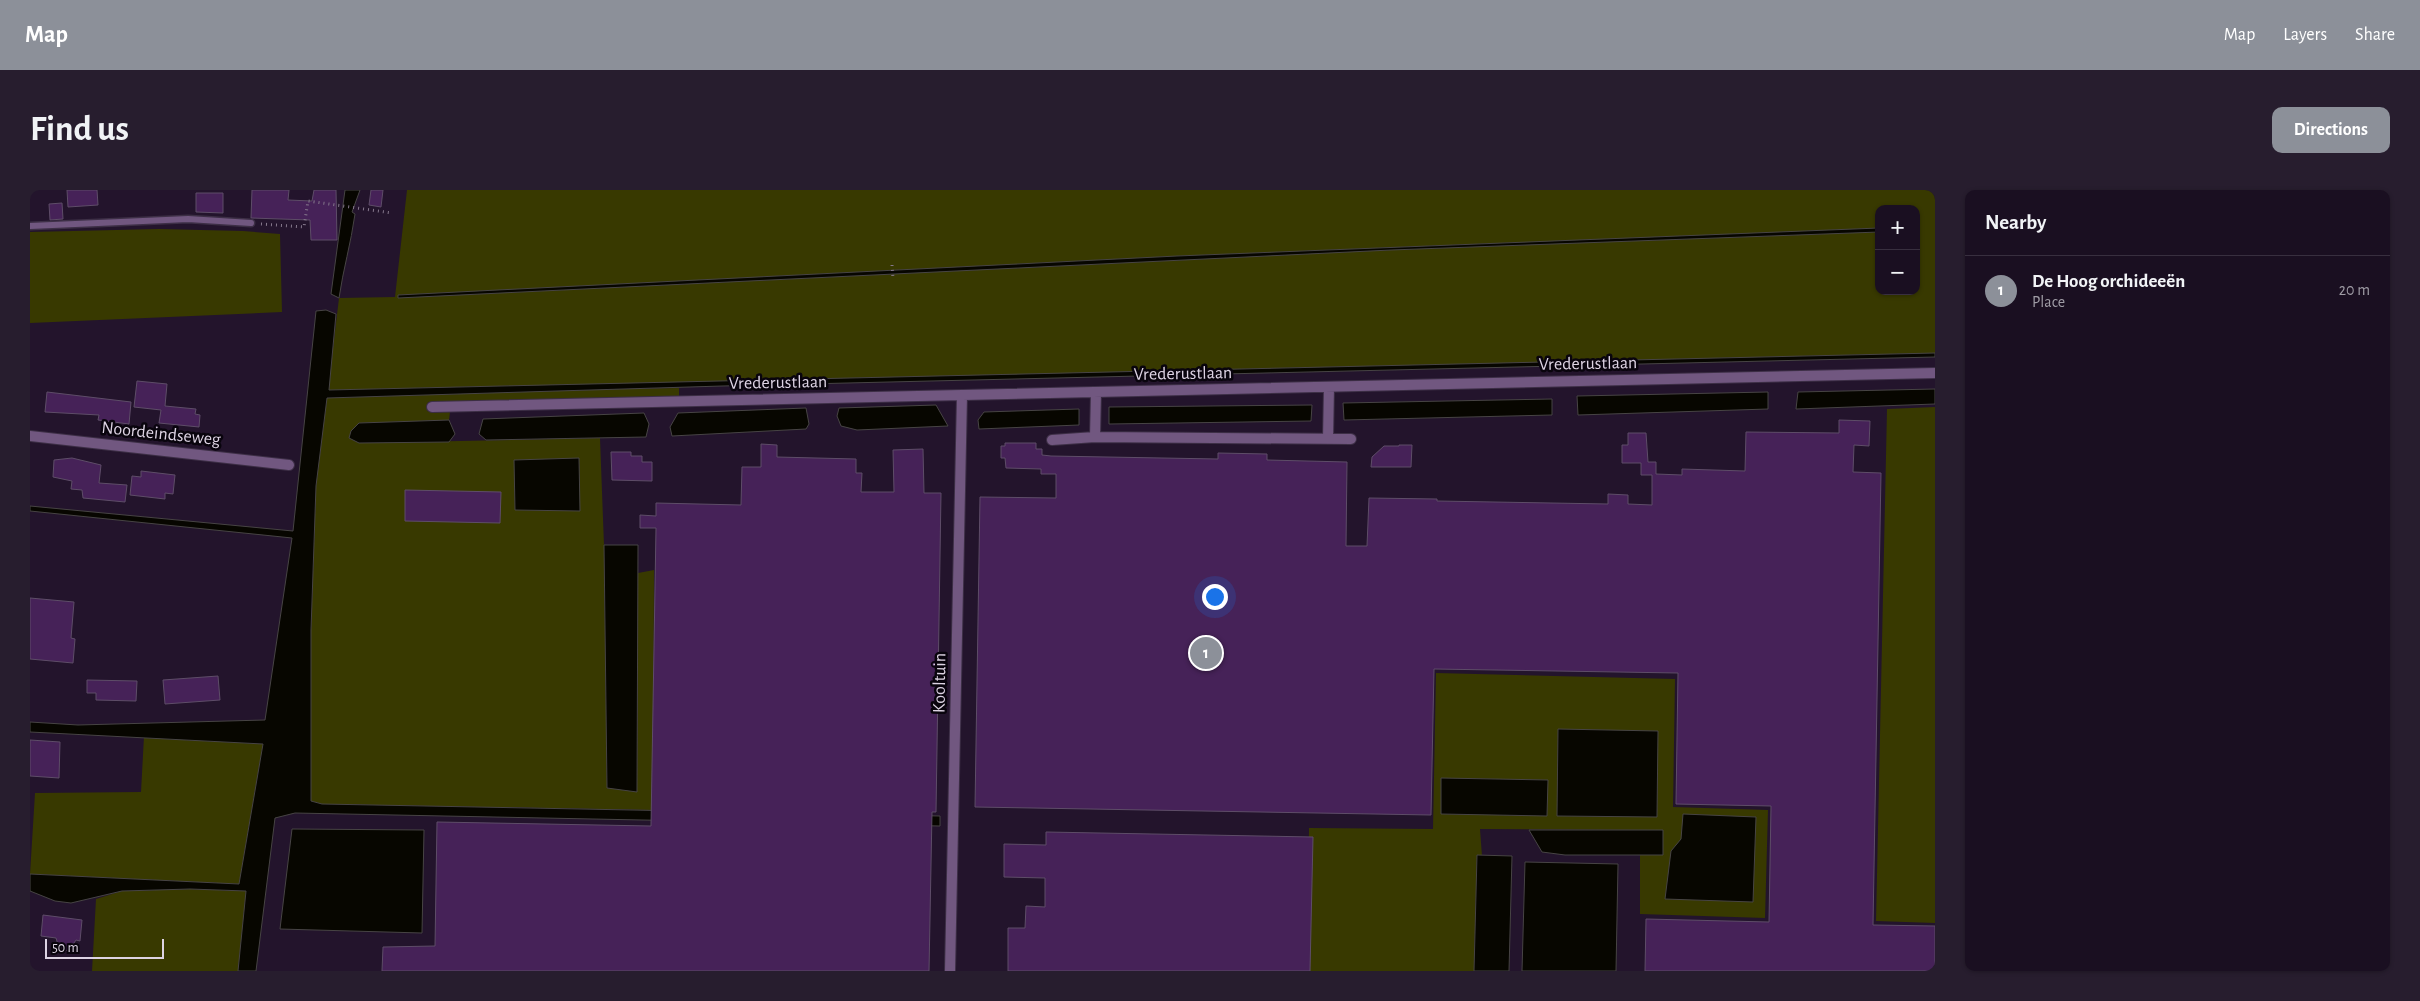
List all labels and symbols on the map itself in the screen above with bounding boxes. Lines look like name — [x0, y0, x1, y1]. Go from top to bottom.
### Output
street label: Vrederustlaan — [1539, 354, 1637, 374]
street label: Vrederustlaan — [1134, 364, 1232, 384]
street label: Vrederustlaan — [729, 373, 827, 393]
street label: Noordeindseweg — [101, 419, 222, 449]
your location — [1202, 584, 1228, 610]
pin: 1 — [1190, 634, 1222, 672]
street label: Kooltuin — [930, 653, 950, 713]
scale bar — [45, 936, 164, 959]

